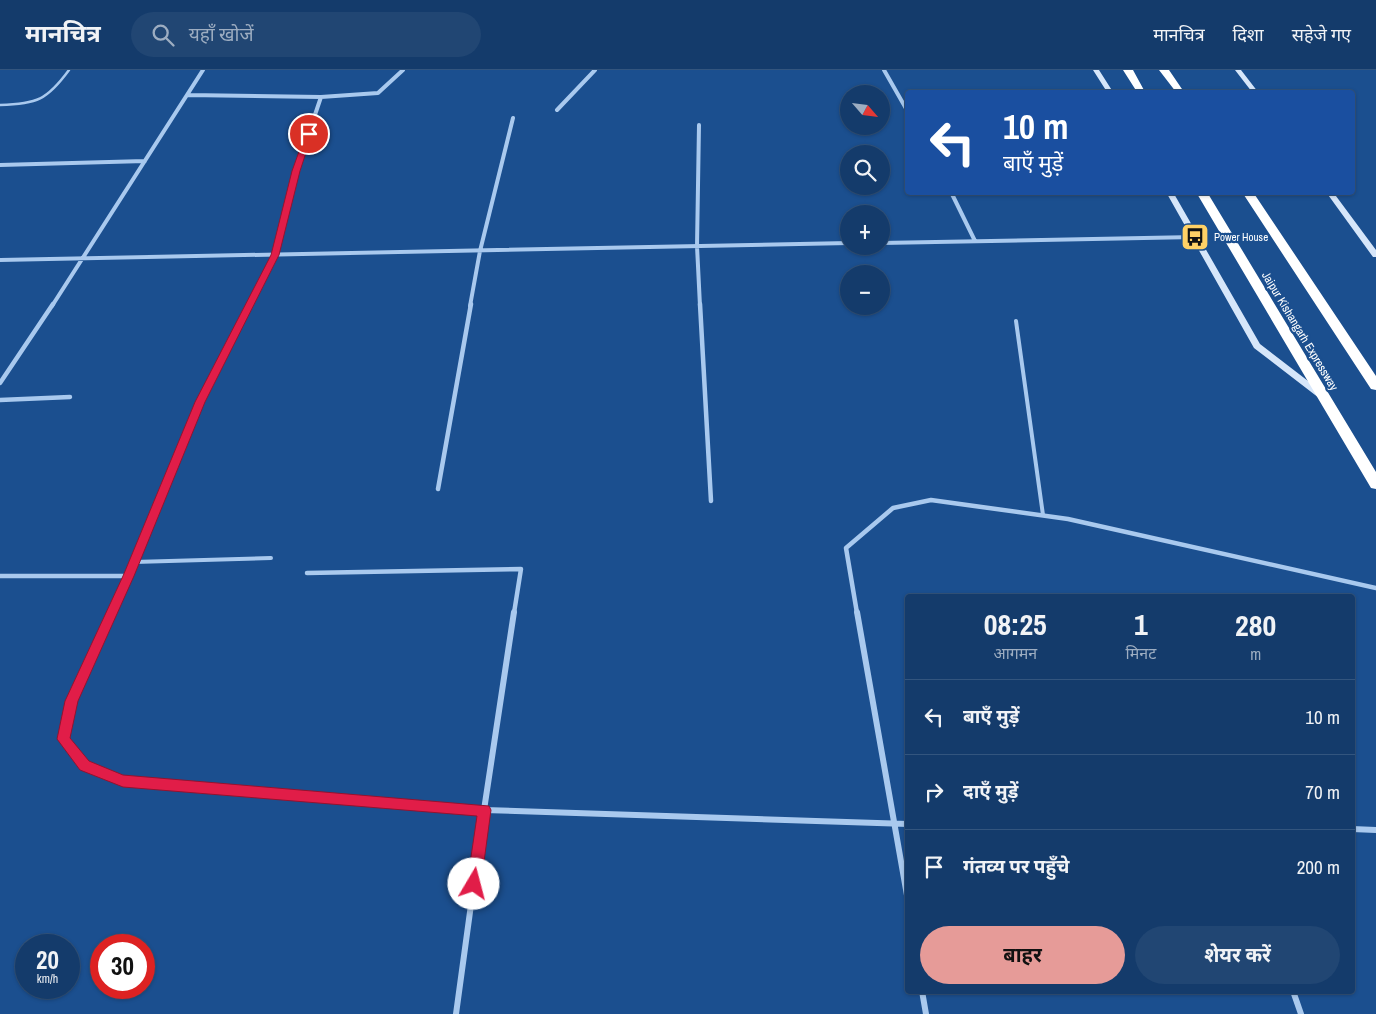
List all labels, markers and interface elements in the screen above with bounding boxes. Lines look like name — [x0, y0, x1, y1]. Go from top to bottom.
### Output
search box — [131, 12, 481, 57]
text: मानचित्र — [25, 17, 101, 49]
icon: search — [149, 21, 177, 49]
text: यहाँ खोजें — [189, 21, 254, 47]
text: मानचित्र — [1153, 22, 1205, 47]
text: दिशा — [1233, 22, 1264, 47]
text: सहेजे गए — [1292, 22, 1351, 47]
north arrow — [840, 85, 890, 135]
map controls — [840, 85, 890, 315]
text: 10 m — [1003, 103, 1068, 150]
icon: left — [920, 110, 985, 175]
pin — [288, 113, 330, 155]
icon: arrive — [295, 120, 323, 148]
button: search — [840, 145, 890, 195]
text: बाएँ मुड़ें — [1003, 148, 1063, 178]
button: + — [840, 205, 890, 255]
bus stop icon: Power House — [1180, 222, 1210, 252]
place label: Power House — [1214, 230, 1268, 244]
button: − — [840, 265, 890, 315]
street label: Jaipur Kishangarh Expressway — [1258, 269, 1342, 394]
text: 08:25 — [984, 604, 1047, 644]
text: 1 — [1134, 604, 1148, 644]
text: 280 — [1235, 605, 1276, 645]
text: आगमन — [993, 642, 1037, 664]
text: मिनट — [1126, 642, 1156, 664]
text: m — [1250, 643, 1261, 665]
icon: left — [920, 703, 948, 731]
text: बाएँ मुड़ें — [963, 703, 1019, 729]
text: 10 m — [1305, 704, 1340, 730]
icon: right — [920, 778, 948, 806]
text: दाएँ मुड़ें — [963, 778, 1018, 804]
text: 70 m — [1305, 779, 1340, 805]
icon: arrive — [920, 853, 948, 881]
text: गंतव्य पर पहुँचे — [963, 853, 1069, 879]
text: 200 m — [1297, 854, 1340, 880]
position arrow — [447, 857, 499, 909]
button: बाहर — [920, 926, 1125, 984]
button: शेयर करें — [1135, 926, 1340, 984]
speed limit sign: 30 — [90, 934, 155, 999]
text: 20 — [36, 943, 59, 977]
text: km/h — [37, 971, 58, 987]

